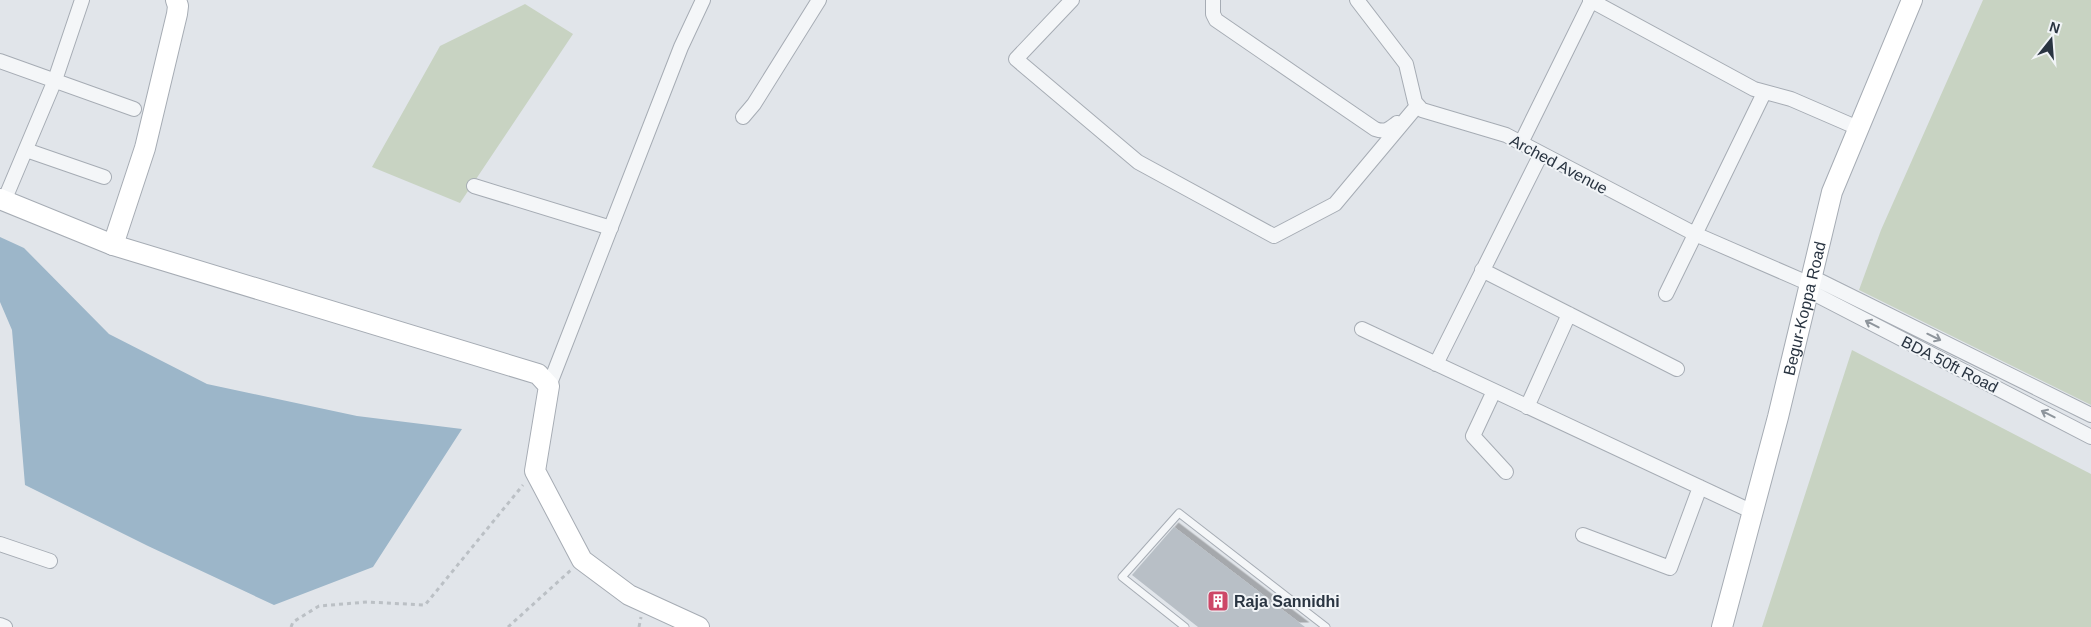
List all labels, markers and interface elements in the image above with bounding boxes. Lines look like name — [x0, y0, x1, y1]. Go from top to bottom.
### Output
north arrow — [2026, 15, 2076, 65]
text: N — [2048, 18, 2062, 37]
street label: Arched Avenue — [1507, 132, 1611, 197]
street label: Begur-Koppa Road — [1780, 240, 1829, 377]
one-way arrow — [1865, 319, 1880, 328]
street label: BDA 50ft Road — [1899, 333, 2001, 396]
one-way arrow — [1926, 333, 1941, 342]
one-way arrow — [2040, 409, 2055, 419]
building icon: Raja Sannidhi — [1206, 589, 1230, 613]
place label: Raja Sannidhi — [1234, 593, 1340, 610]

